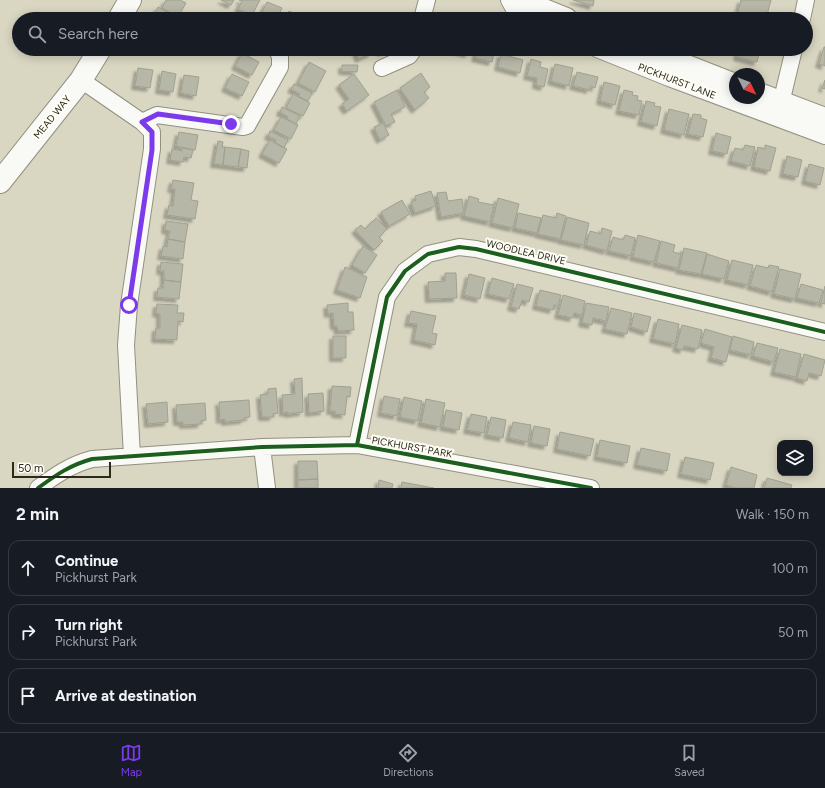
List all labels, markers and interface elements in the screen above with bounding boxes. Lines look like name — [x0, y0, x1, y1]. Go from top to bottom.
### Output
search box — [12, 12, 813, 56]
icon: search — [26, 23, 48, 45]
text: Search here — [58, 25, 138, 43]
street label: PICKHURST LANE — [636, 60, 718, 102]
north arrow — [729, 68, 765, 104]
street label: MEAD WAY — [30, 93, 74, 141]
route end — [222, 115, 240, 133]
street label: WOODLEA DRIVE — [485, 237, 567, 267]
route start — [120, 296, 138, 314]
street label: PICKHURST PARK — [371, 434, 454, 461]
map controls — [777, 440, 813, 476]
button: layers — [777, 440, 813, 476]
scale bar — [12, 460, 111, 479]
text: 50 m — [18, 462, 43, 475]
text: 2 min — [16, 504, 59, 524]
text: Walk · 150 m — [736, 507, 809, 522]
text: Continue — [55, 552, 118, 570]
icon: ahead — [17, 557, 39, 579]
text: 100 m — [772, 561, 808, 576]
text: Pickhurst Park — [55, 570, 137, 585]
text: Turn right — [55, 616, 123, 634]
icon: right — [17, 621, 39, 643]
text: 50 m — [778, 625, 808, 640]
text: Pickhurst Park — [55, 634, 137, 649]
icon: arrive — [17, 685, 39, 707]
text: Arrive at destination — [55, 687, 196, 705]
tab: Map — [120, 742, 142, 779]
tab: Directions — [383, 742, 433, 779]
tab: Saved — [674, 742, 705, 779]

